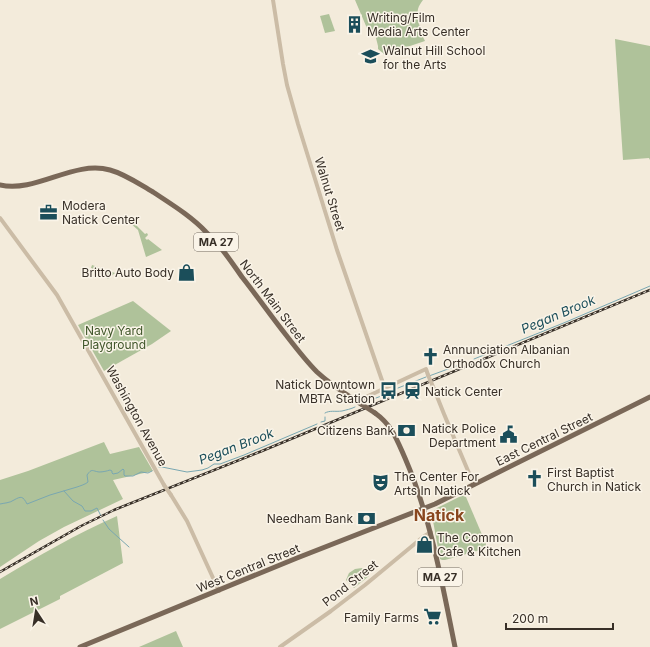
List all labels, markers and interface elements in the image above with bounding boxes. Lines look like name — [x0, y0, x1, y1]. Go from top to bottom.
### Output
place label: Writing/Film Media Arts Center — [367, 10, 470, 39]
building icon: Writing/Film Media Arts Center — [344, 14, 364, 34]
place label: Walnut Hill School for the Arts — [383, 43, 485, 72]
school or university icon: Walnut Hill School for the Arts — [360, 47, 380, 67]
street label: Walnut Street — [312, 155, 348, 233]
place label: Modera Natick Center — [62, 198, 140, 227]
office icon: Modera Natick Center — [39, 202, 59, 222]
road number: MA 27 — [194, 233, 238, 251]
street label: North Main Street — [237, 256, 309, 346]
shop icon: Britto Auto Body — [177, 262, 197, 282]
place label: Britto Auto Body — [82, 265, 174, 280]
water label: Pegan Brook — [519, 291, 598, 337]
park label: Navy Yard Playground — [82, 323, 146, 352]
place label: Annunciation Albanian Orthodox Church — [443, 342, 570, 371]
church icon: Annunciation Albanian Orthodox Church — [420, 346, 440, 366]
street label: Washington Avenue — [103, 363, 171, 469]
place label: Natick Downtown MBTA Station — [275, 377, 375, 406]
bus stop icon: Natick Downtown MBTA Station — [378, 381, 398, 401]
station icon: Natick Center — [402, 381, 422, 401]
place label: Natick Center — [425, 384, 503, 399]
street label: East Central Street — [493, 409, 595, 469]
bank icon: Citizens Bank — [397, 420, 417, 440]
place label: Natick Police Department — [422, 421, 496, 450]
place label: Citizens Bank — [317, 423, 394, 438]
water label: Pegan Brook — [196, 424, 277, 468]
public building icon: Natick Police Department — [499, 425, 519, 445]
place label: First Baptist Church in Natick — [547, 465, 641, 494]
place label: The Center For Arts In Natick — [394, 469, 480, 498]
church icon: First Baptist Church in Natick — [524, 469, 544, 489]
theatre icon: The Center For Arts In Natick — [371, 473, 391, 493]
district label: Natick — [414, 505, 465, 525]
bank icon: Needham Bank — [356, 508, 376, 528]
place label: Needham Bank — [267, 511, 353, 526]
place label: The Common Cafe & Kitchen — [437, 530, 521, 559]
shop icon: The Common Cafe & Kitchen — [414, 534, 434, 554]
street label: West Central Street — [194, 540, 302, 596]
street label: Pond Street — [319, 557, 381, 609]
road number: MA 27 — [418, 568, 462, 586]
north arrow — [16, 591, 56, 631]
text: N — [28, 593, 39, 609]
scale bar — [506, 605, 613, 631]
supermarket icon: Family Farms — [422, 607, 442, 627]
place label: Family Farms — [344, 610, 419, 625]
text: 200 m — [512, 611, 548, 626]

